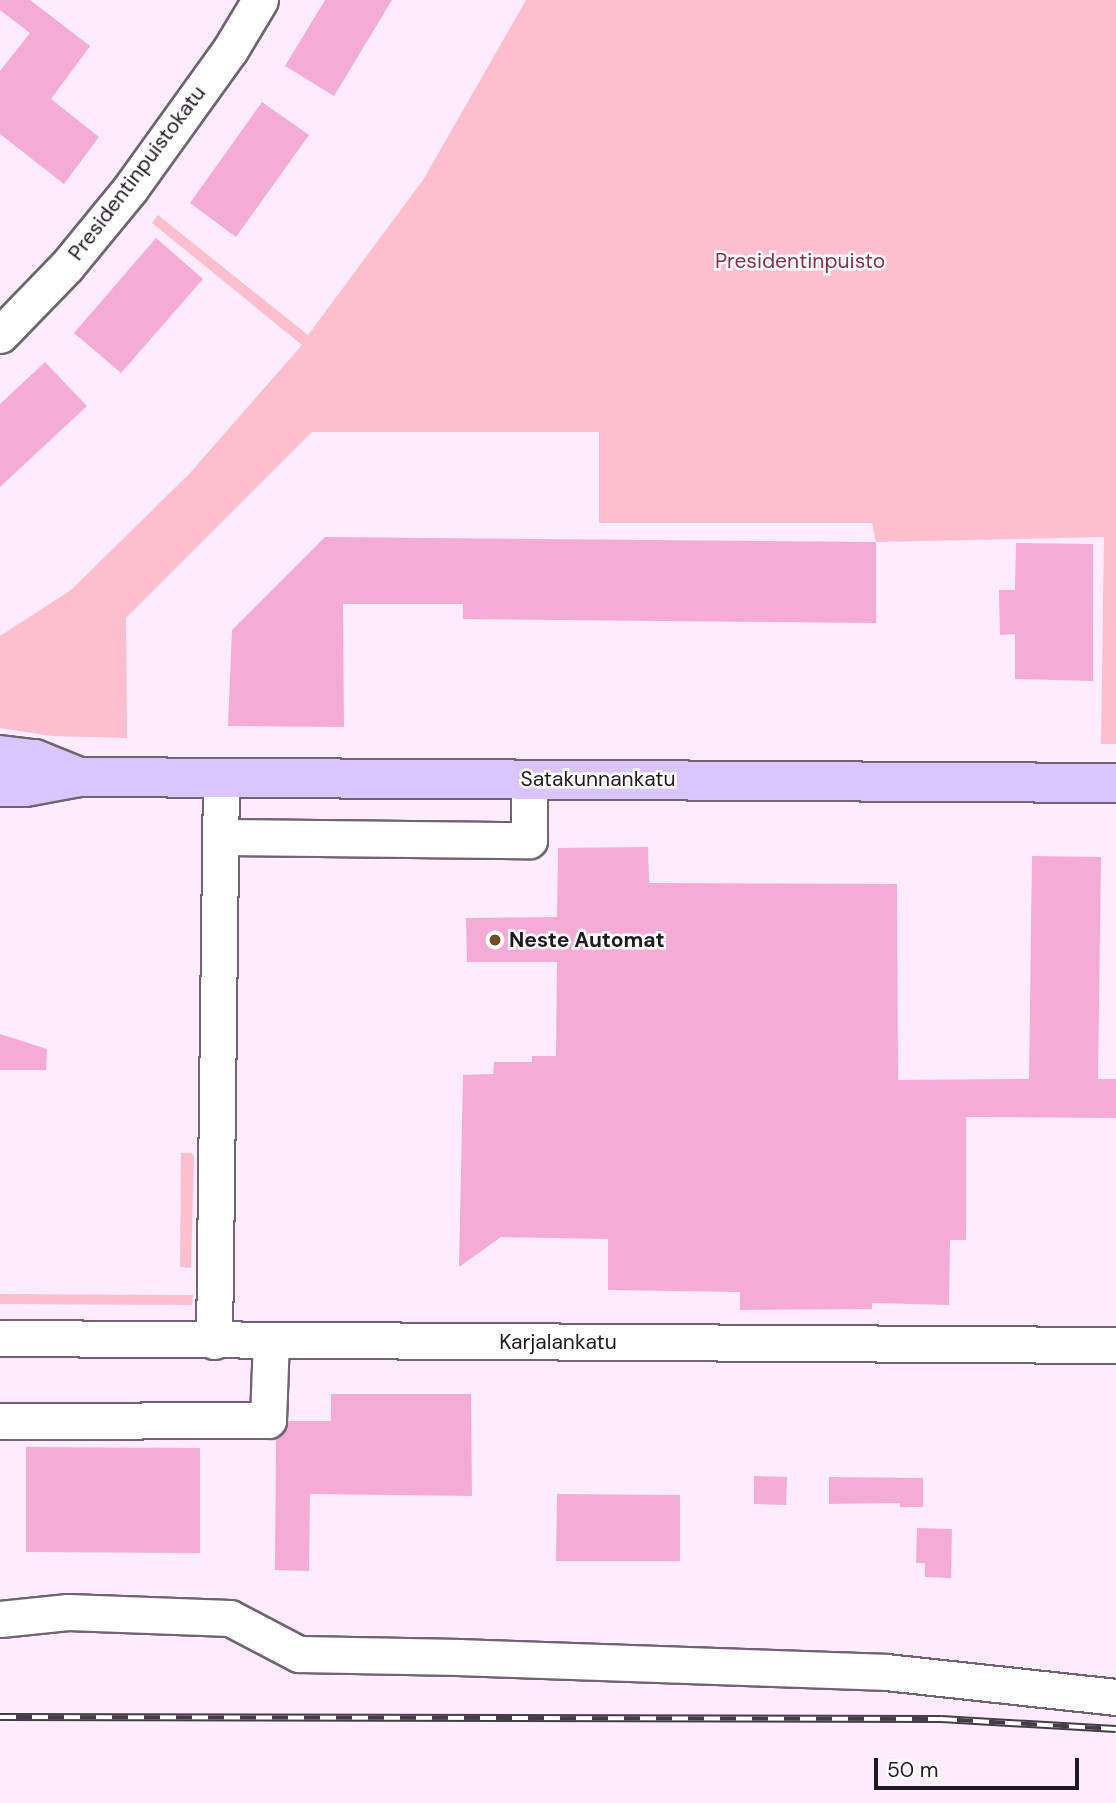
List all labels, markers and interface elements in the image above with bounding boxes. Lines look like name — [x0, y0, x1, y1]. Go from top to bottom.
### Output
street label: Presidentinpuistokatu — [63, 81, 211, 265]
park label: Presidentinpuisto — [715, 248, 885, 274]
street label: Satakunnankatu — [520, 766, 676, 792]
place label: Neste Automat — [509, 927, 665, 953]
marker: Neste Automat — [487, 932, 503, 948]
street label: Karjalankatu — [499, 1329, 617, 1355]
scale bar — [878, 1744, 1083, 1788]
text: 50 m — [887, 1756, 938, 1784]

